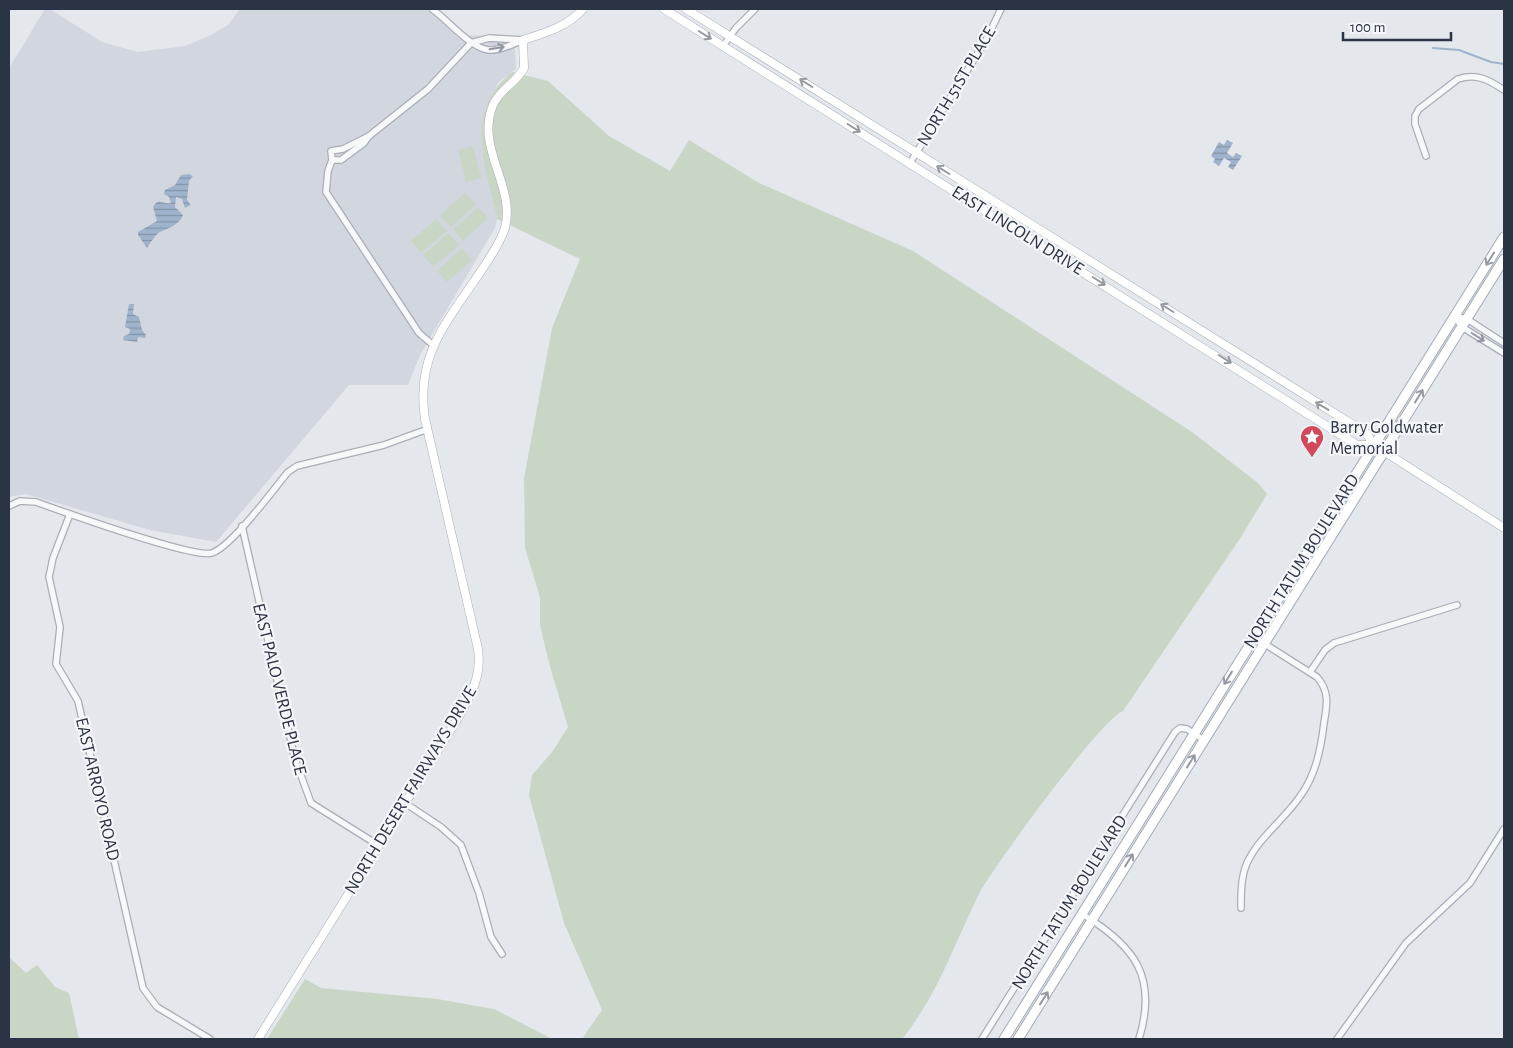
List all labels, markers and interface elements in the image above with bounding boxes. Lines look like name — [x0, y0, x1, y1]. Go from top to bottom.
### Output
scale bar — [1343, 10, 1450, 42]
text: 100 m — [1350, 20, 1385, 35]
street label: NORTH 51ST PLACE — [914, 23, 1000, 149]
one-way arrow — [698, 30, 712, 40]
one-way arrow — [488, 43, 504, 53]
one-way arrow — [799, 78, 813, 88]
one-way arrow — [846, 123, 860, 133]
one-way arrow — [937, 164, 951, 174]
street label: EAST LINCOLN DRIVE — [948, 183, 1087, 279]
one-way arrow — [1485, 251, 1495, 265]
one-way arrow — [1092, 277, 1106, 287]
one-way arrow — [1160, 303, 1174, 313]
one-way arrow — [1470, 332, 1484, 342]
one-way arrow — [1217, 355, 1231, 365]
one-way arrow — [1414, 389, 1424, 403]
one-way arrow — [1316, 400, 1330, 410]
place label: Barry Goldwater Memorial — [1330, 419, 1443, 458]
place icon: Barry Goldwater Memorial — [1299, 424, 1325, 458]
street label: NORTH TATUM BOULEVARD — [1241, 471, 1363, 652]
street label: EAST PALO VERDE PLACE — [249, 602, 309, 777]
one-way arrow — [1223, 671, 1233, 685]
street label: NORTH DESERT FAIRWAYS DRIVE — [342, 683, 480, 897]
street label: EAST ARROYO ROAD — [72, 716, 122, 863]
one-way arrow — [1186, 755, 1196, 769]
street label: NORTH TATUM BOULEVARD — [1009, 812, 1131, 993]
one-way arrow — [1125, 853, 1135, 867]
one-way arrow — [1039, 991, 1049, 1005]

